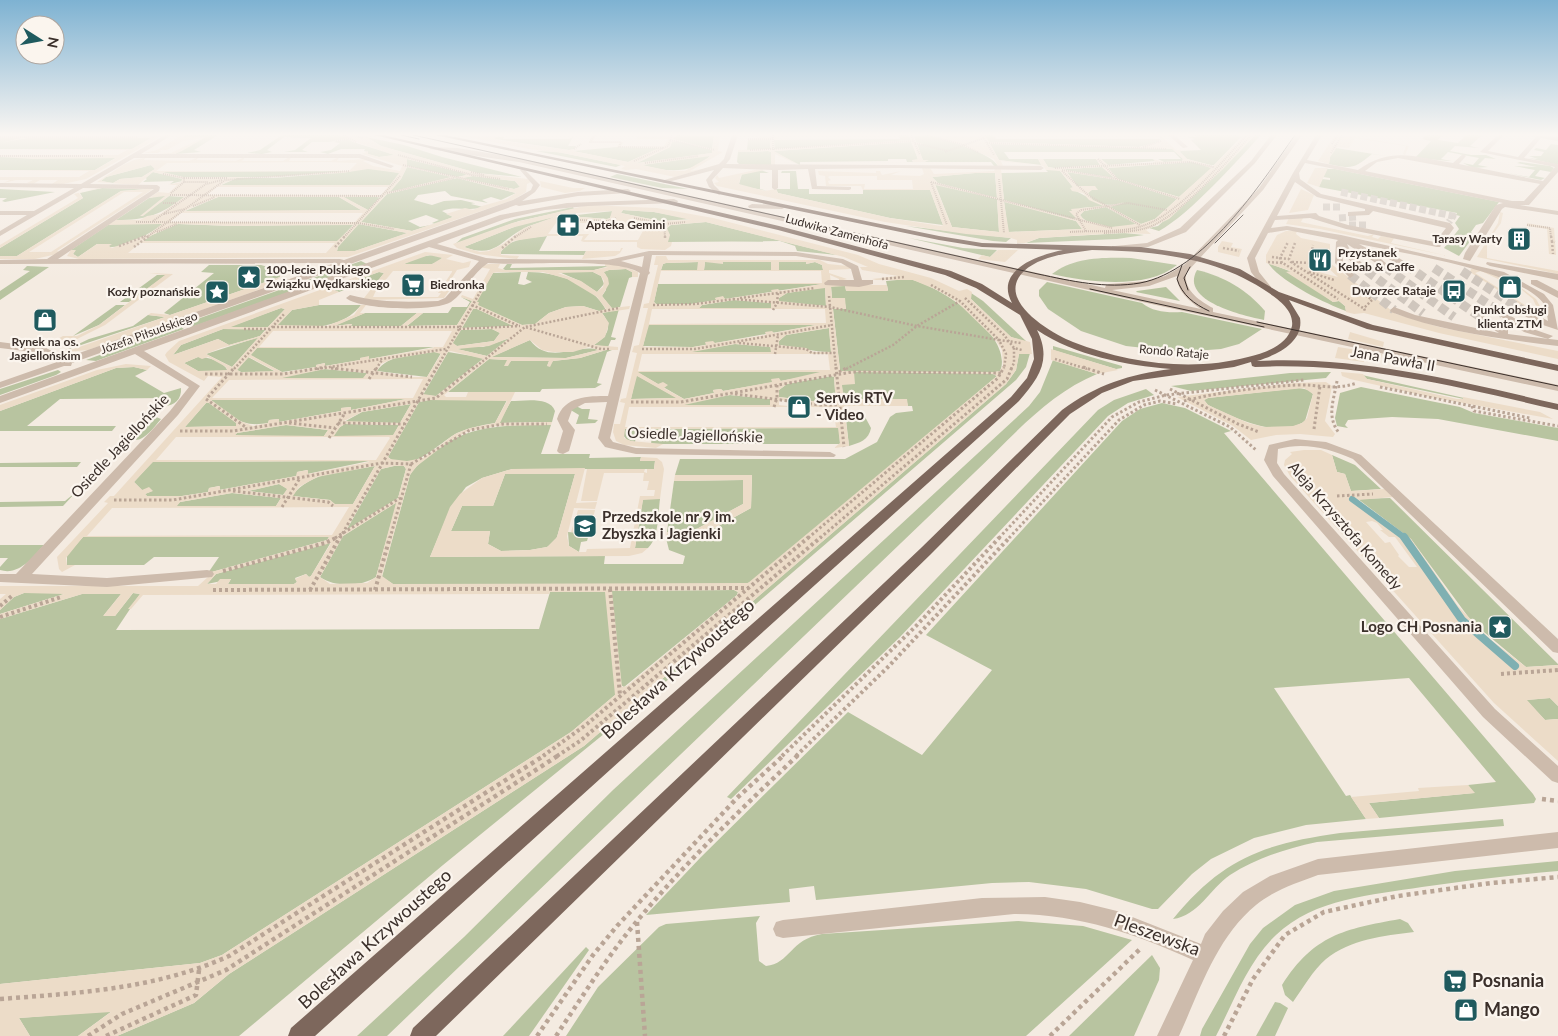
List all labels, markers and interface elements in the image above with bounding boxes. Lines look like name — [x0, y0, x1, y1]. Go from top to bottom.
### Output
north arrow — [15, 15, 65, 65]
text: N — [44, 36, 63, 49]
street label: Ludwika Zamenhofa — [784, 211, 890, 253]
pharmacy icon: Apteka Gemini — [555, 212, 581, 238]
place label: Apteka Gemini — [585, 217, 665, 232]
building icon: Tarasy Warty — [1506, 226, 1532, 252]
place label: Tarasy Warty — [1432, 231, 1503, 246]
place label: Przystanek Kebab & Caffe — [1338, 245, 1415, 274]
restaurant icon: Przystanek Kebab & Caffe — [1307, 247, 1333, 273]
place label: 100-lecie Polskiego Związku Wędkarskiego — [266, 262, 390, 291]
place icon: 100-lecie Polskiego Związku Wędkarskiego — [236, 264, 262, 290]
supermarket icon: Biedronka — [400, 272, 426, 298]
shop icon: Punkt obsługi klienta ZTM — [1497, 274, 1523, 300]
place label: Biedronka — [430, 277, 485, 292]
bus stop icon: Dworzec Rataje — [1441, 278, 1467, 304]
place icon: Kozły poznańskie — [204, 279, 230, 305]
place label: Dworzec Rataje — [1352, 283, 1437, 298]
place label: Kozły poznańskie — [107, 284, 201, 299]
place label: Punkt obsługi klienta ZTM — [1473, 302, 1547, 331]
shop icon: Rynek na os. Jagiellońskim — [32, 307, 58, 333]
street label: Józefa Piłsudskiego — [98, 308, 200, 357]
place label: Rynek na os. Jagiellońskim — [9, 334, 81, 363]
street label: Rondo Rataje — [1139, 341, 1210, 362]
street label: Jana Pawła II — [1350, 342, 1437, 374]
place label: Serwis RTV - Video — [816, 388, 893, 423]
street label: Osiedle Jagiellońskie — [66, 390, 172, 501]
shop icon: Serwis RTV - Video — [786, 394, 812, 420]
street label: Osiedle Jagiellońskie — [627, 423, 763, 445]
street label: Aleja Krzysztofa Komedy — [1285, 458, 1407, 593]
place label: Przedszkole nr 9 im. Zbyszka i Jagienki — [602, 507, 735, 542]
school or university icon: Przedszkole nr 9 im. Zbyszka i Jagienki — [572, 513, 598, 539]
street label: Bolesława Krzywoustego — [596, 594, 758, 743]
place icon: Logo CH Posnania — [1487, 614, 1513, 640]
place label: Logo CH Posnania — [1361, 617, 1482, 635]
street label: Bolesława Krzywoustego — [293, 864, 455, 1013]
street label: Pleszewska — [1111, 908, 1203, 960]
supermarket icon: Posnania — [1442, 968, 1468, 994]
place label: Posnania — [1472, 969, 1544, 991]
shop icon: Mango — [1453, 997, 1479, 1023]
place label: Mango — [1484, 998, 1540, 1020]

